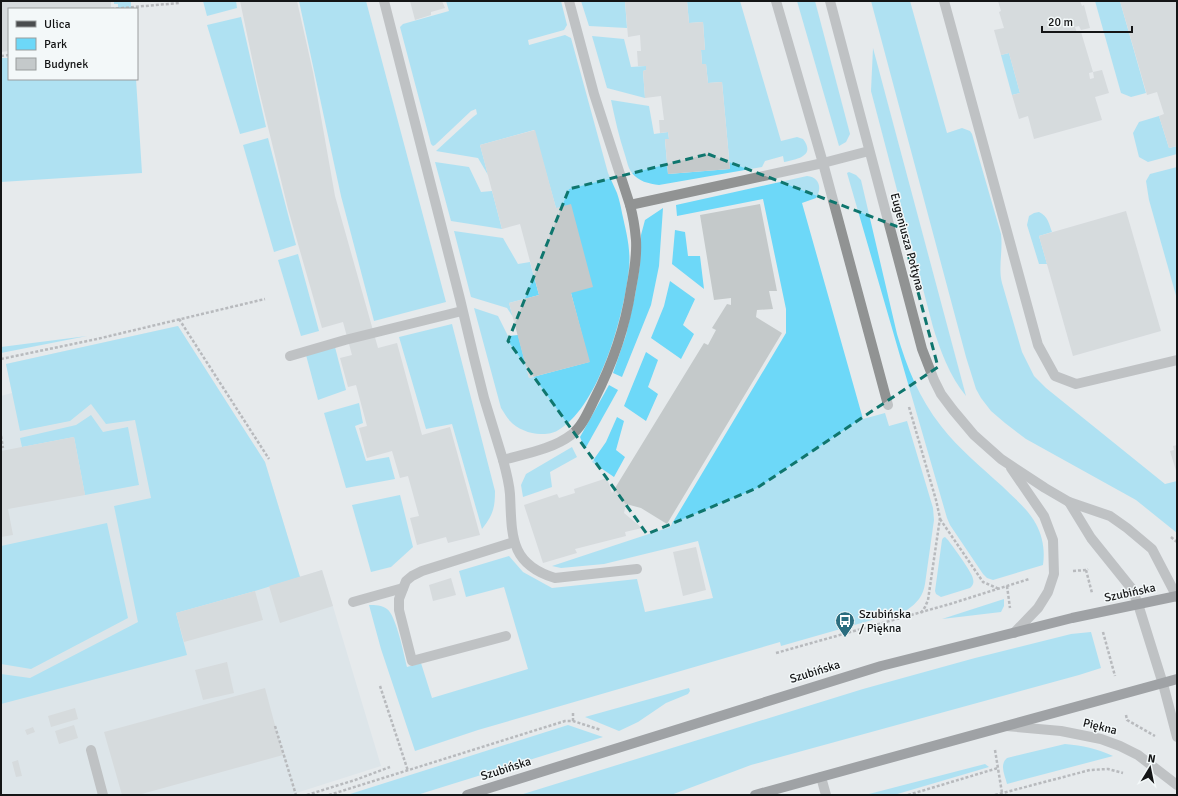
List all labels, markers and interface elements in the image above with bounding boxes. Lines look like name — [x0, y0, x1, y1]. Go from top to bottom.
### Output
legend — [8, 8, 138, 80]
scale bar — [1042, 8, 1132, 34]
text: 20 m — [1048, 15, 1073, 30]
text: Ulica — [44, 17, 71, 32]
text: Park — [44, 37, 67, 52]
text: Budynek — [44, 57, 88, 72]
street label: Eugeniusza Połtyna — [887, 191, 927, 293]
street label: Szubińska — [1103, 580, 1157, 606]
place label: Szubińska / Piękna — [859, 607, 911, 636]
bus stop icon: Szubińska / Piękna — [834, 610, 856, 638]
street label: Szubińska — [788, 657, 842, 687]
street label: Piękna — [1081, 716, 1119, 738]
north arrow — [1130, 748, 1170, 788]
text: N — [1147, 752, 1157, 766]
street label: Szubińska — [479, 754, 533, 784]

